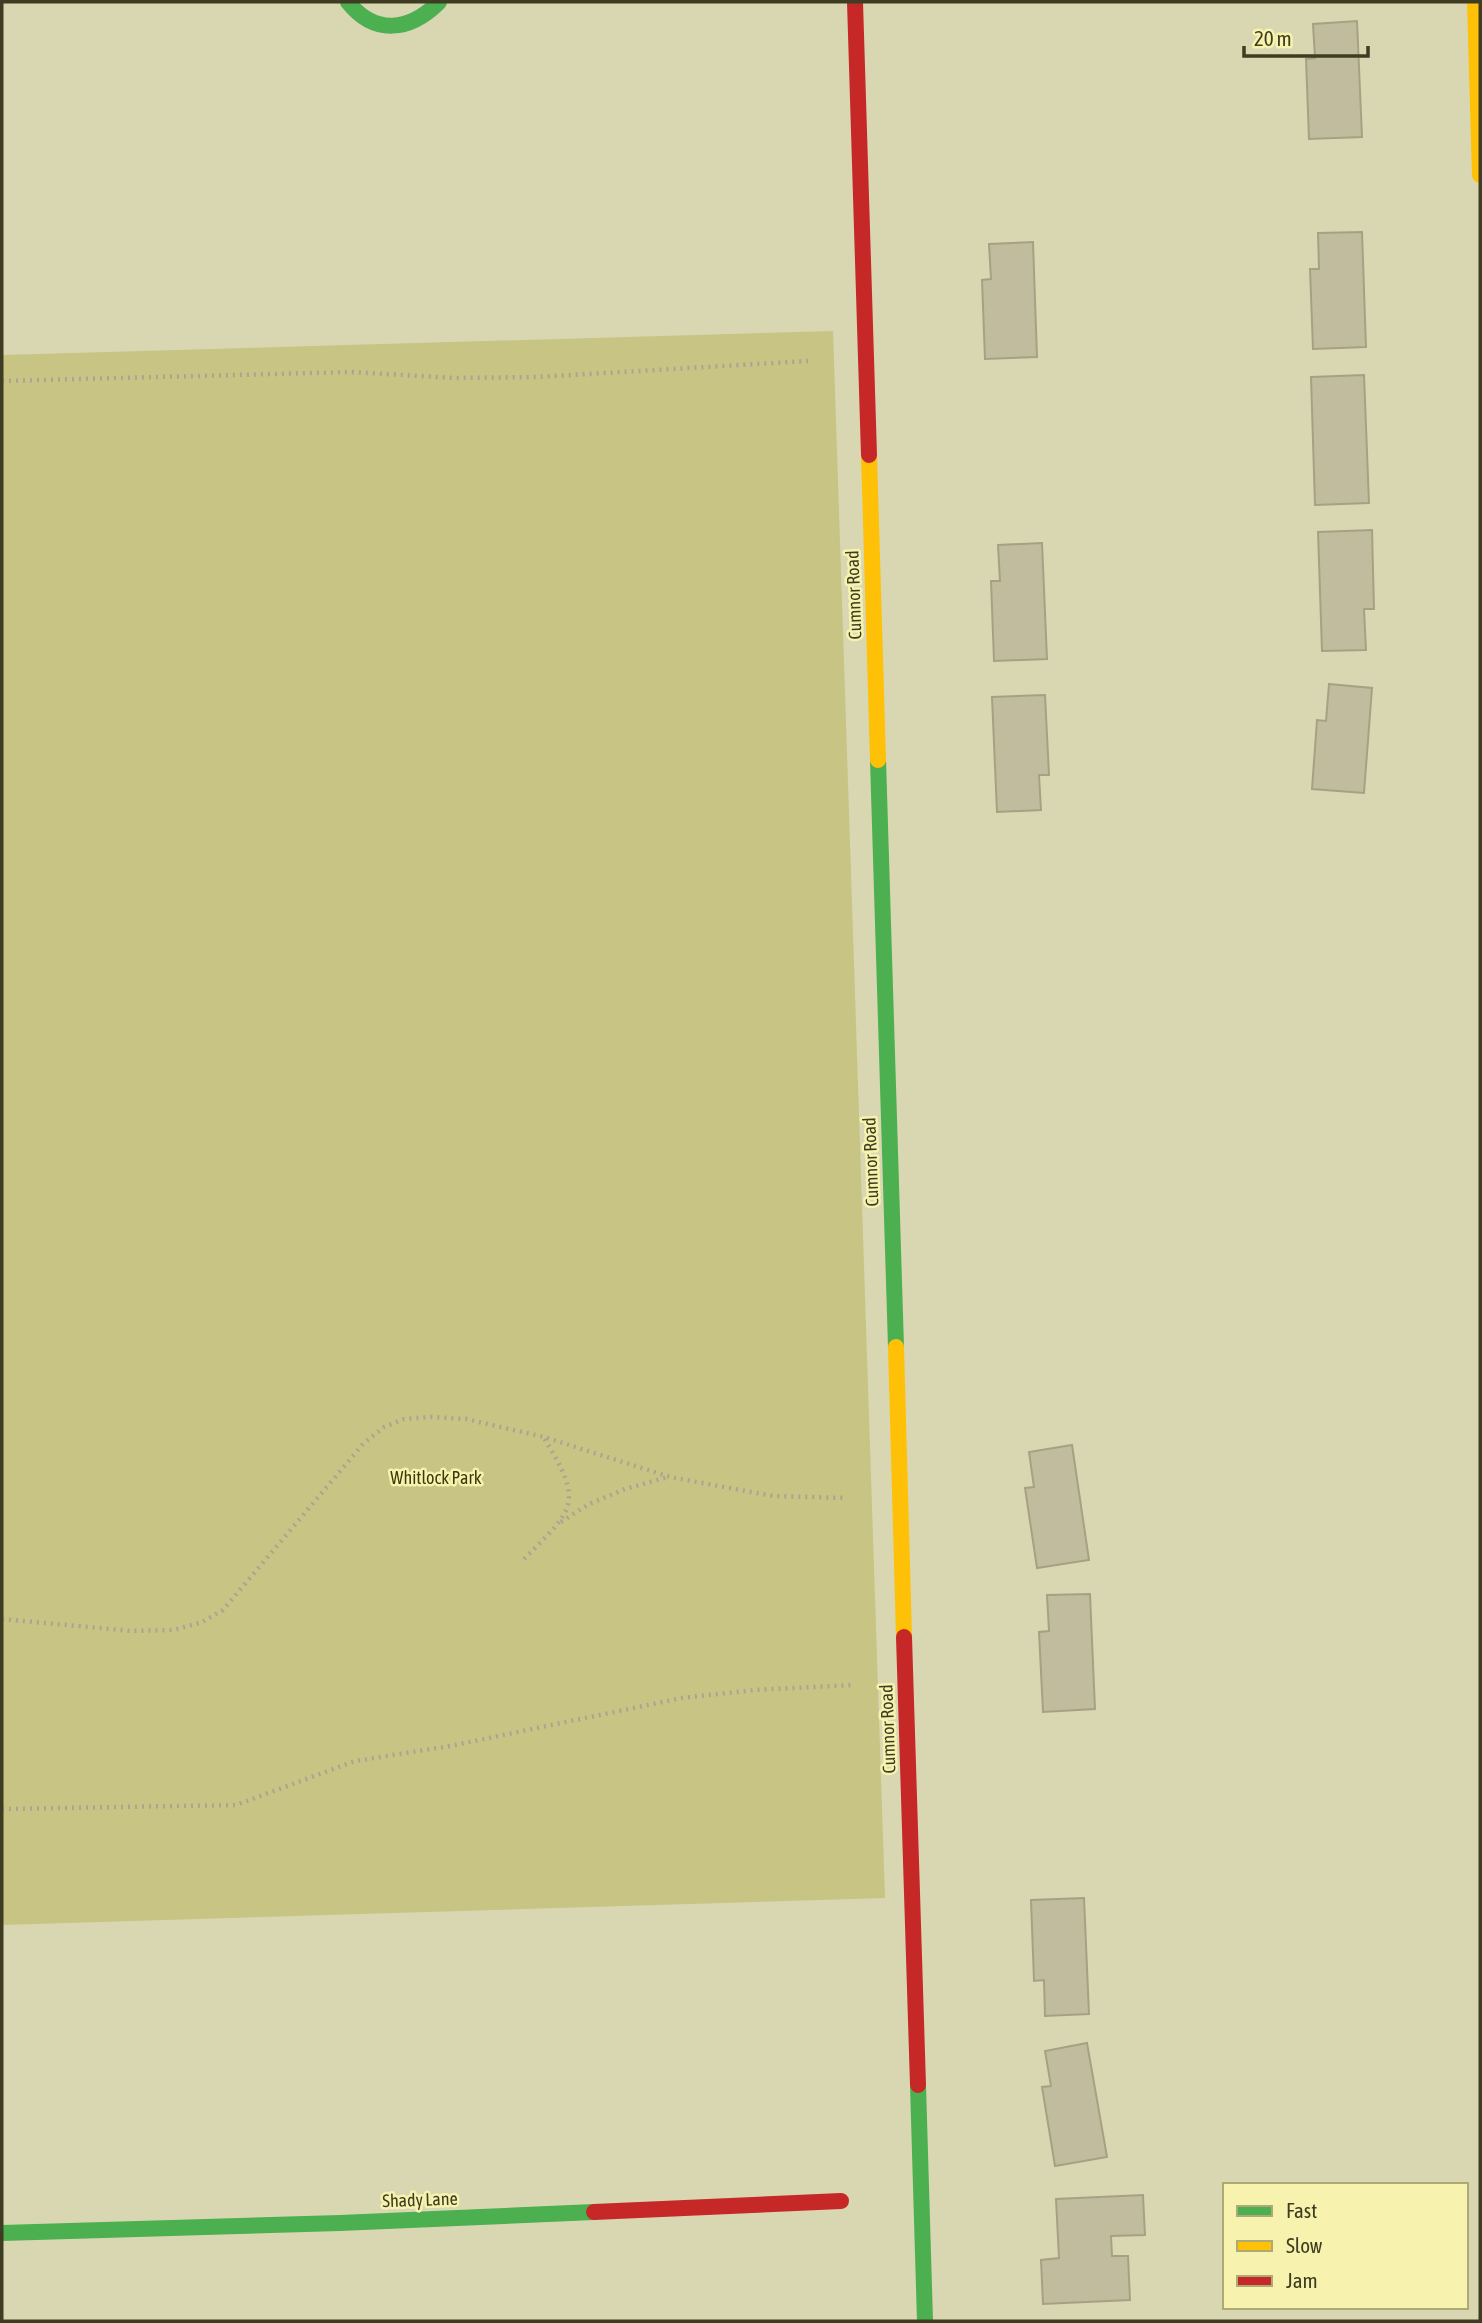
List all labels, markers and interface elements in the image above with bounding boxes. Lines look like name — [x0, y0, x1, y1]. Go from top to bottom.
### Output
scale bar — [1244, 14, 1368, 58]
text: 20 m — [1254, 26, 1292, 50]
street label: Cumnor Road — [841, 550, 866, 640]
street label: Cumnor Road — [858, 1117, 883, 1207]
park label: Whitlock Park — [390, 1467, 482, 1488]
street label: Cumnor Road — [875, 1684, 900, 1774]
legend — [1223, 2183, 1468, 2309]
street label: Shady Lane — [382, 2188, 458, 2211]
text: Fast — [1286, 2198, 1317, 2222]
text: Slow — [1286, 2233, 1323, 2257]
text: Jam — [1286, 2268, 1318, 2292]

